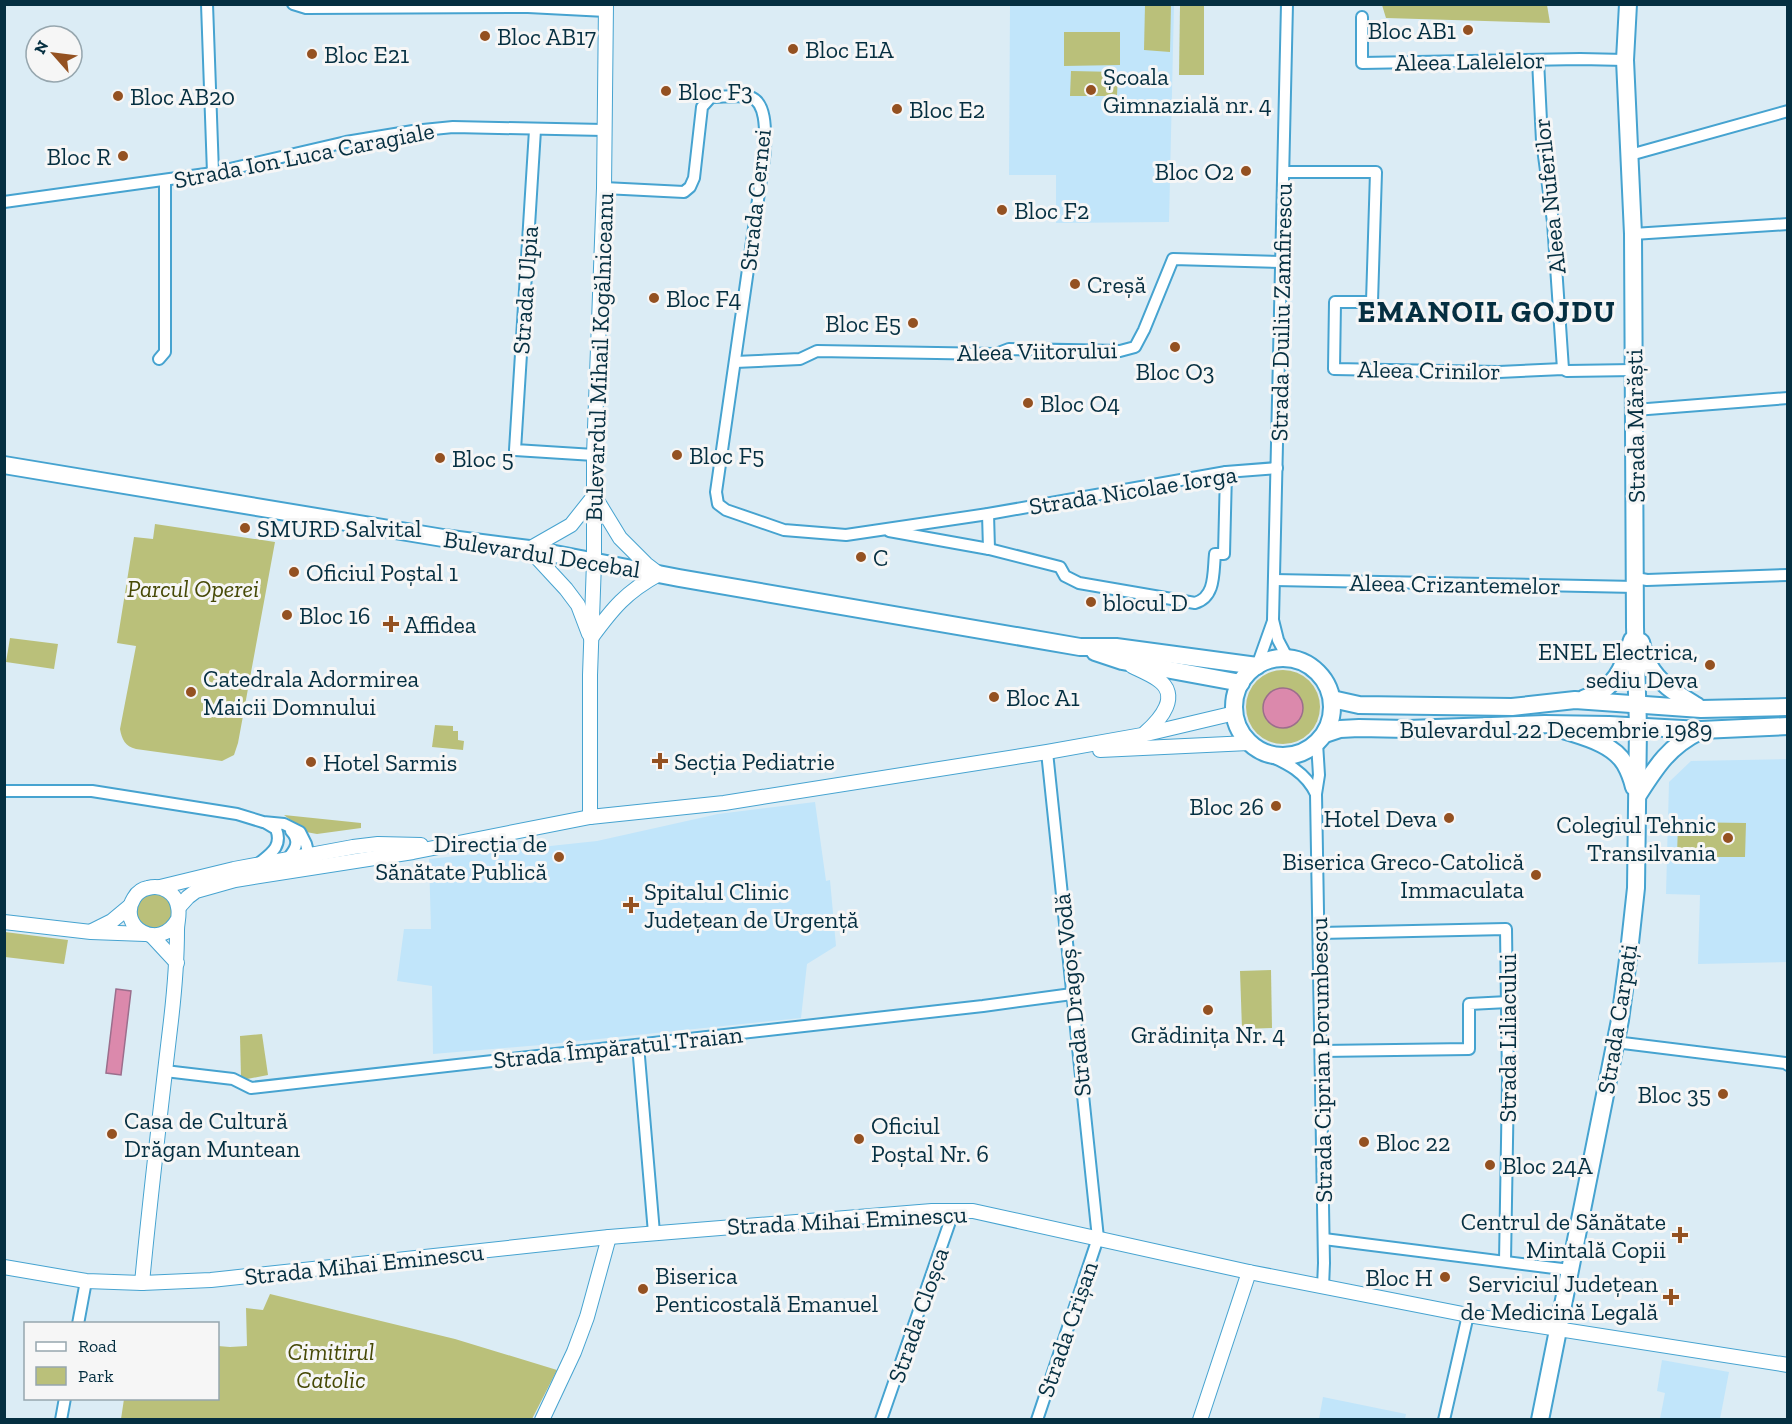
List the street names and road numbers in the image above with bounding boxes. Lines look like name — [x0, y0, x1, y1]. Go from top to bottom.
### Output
street label: Aleea Lalelelor — [1395, 45, 1545, 77]
street label: Strada Ion Luca Caragiale — [171, 116, 437, 194]
street label: Aleea Nuferilor — [1526, 117, 1572, 275]
street label: Strada Cernei — [733, 127, 777, 272]
street label: Strada Duiliu Zamfirescu — [1264, 182, 1298, 442]
street label: Bulevardul Mihail Kogălniceanu — [579, 192, 619, 522]
street label: Strada Ulpia — [506, 224, 544, 355]
street label: Aleea Viitorului — [956, 335, 1118, 367]
street label: Strada Mărăști — [1619, 349, 1651, 503]
street label: Aleea Crinilor — [1357, 354, 1501, 386]
street label: Strada Nicolae Iorga — [1027, 459, 1239, 521]
street label: Bulevardul Decebal — [441, 524, 643, 584]
street label: Aleea Crizantemelor — [1349, 568, 1561, 600]
street label: Bulevardul 22 Decembrie 1989 — [1400, 715, 1712, 744]
street label: Strada Dragoș Vodă — [1047, 892, 1097, 1098]
street label: Strada Ciprian Porumbescu — [1304, 916, 1338, 1203]
street label: Strada Carpați — [1591, 942, 1643, 1096]
street label: Strada Liliacului — [1493, 953, 1522, 1123]
street label: Strada Împăratul Traian — [492, 1019, 744, 1075]
street label: Strada Mihai Eminescu — [726, 1199, 968, 1241]
street label: Strada Mihai Eminescu — [243, 1237, 486, 1291]
street label: Strada Cloșca — [881, 1243, 955, 1386]
street label: Strada Crișan — [1030, 1257, 1104, 1401]

